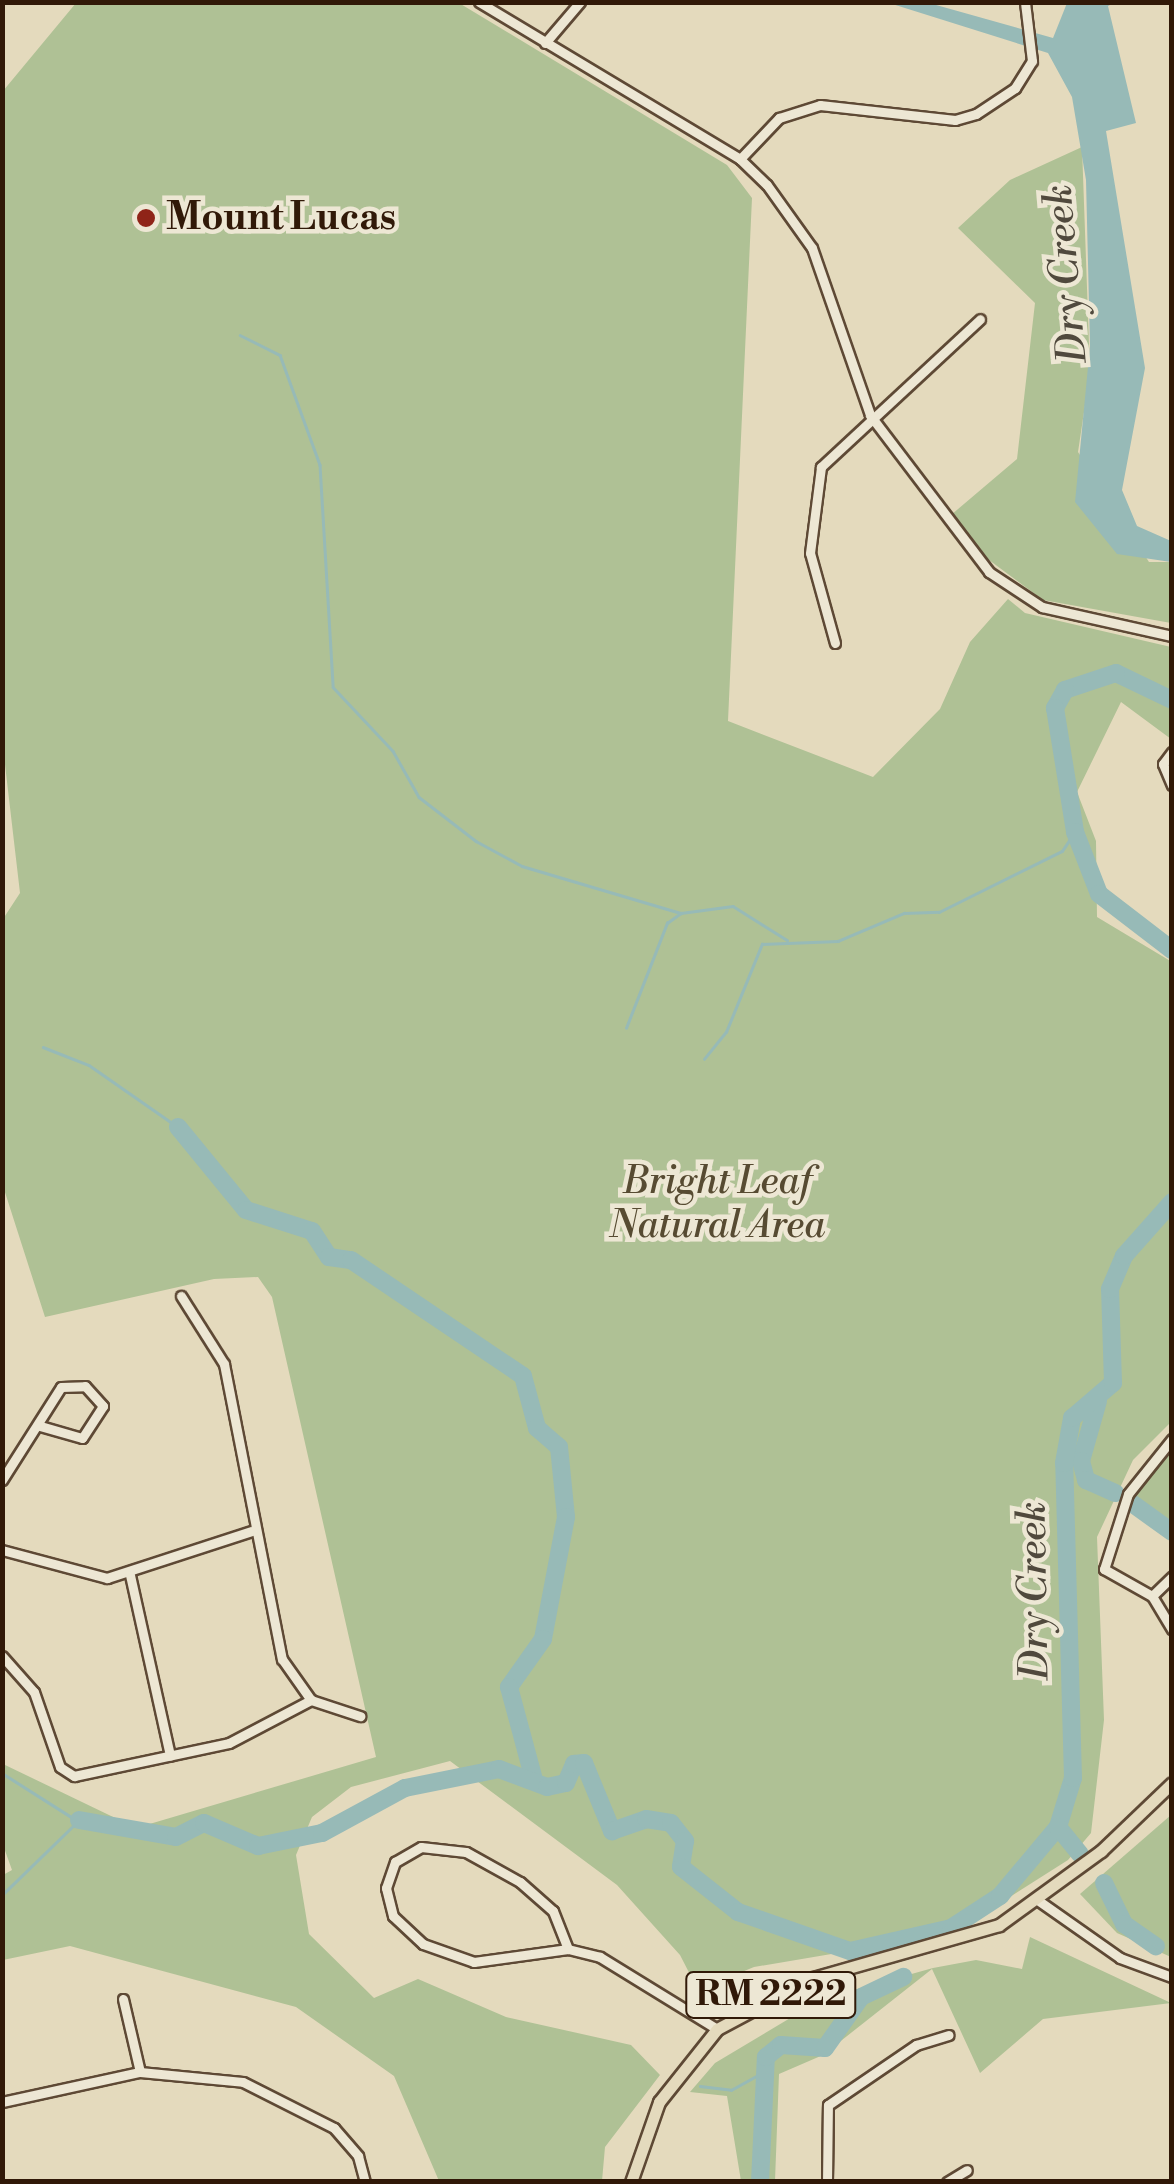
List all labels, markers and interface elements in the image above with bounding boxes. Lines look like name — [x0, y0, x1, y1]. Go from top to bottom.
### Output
water label: Dry Creek — [1034, 183, 1098, 365]
place label: Mount Lucas — [166, 195, 396, 241]
marker: Mount Lucas — [135, 207, 157, 229]
park label: Bright Leaf Natural Area — [609, 1159, 825, 1248]
water label: Dry Creek — [1008, 1501, 1060, 1681]
road number: RM 2222 — [684, 1965, 858, 2025]

